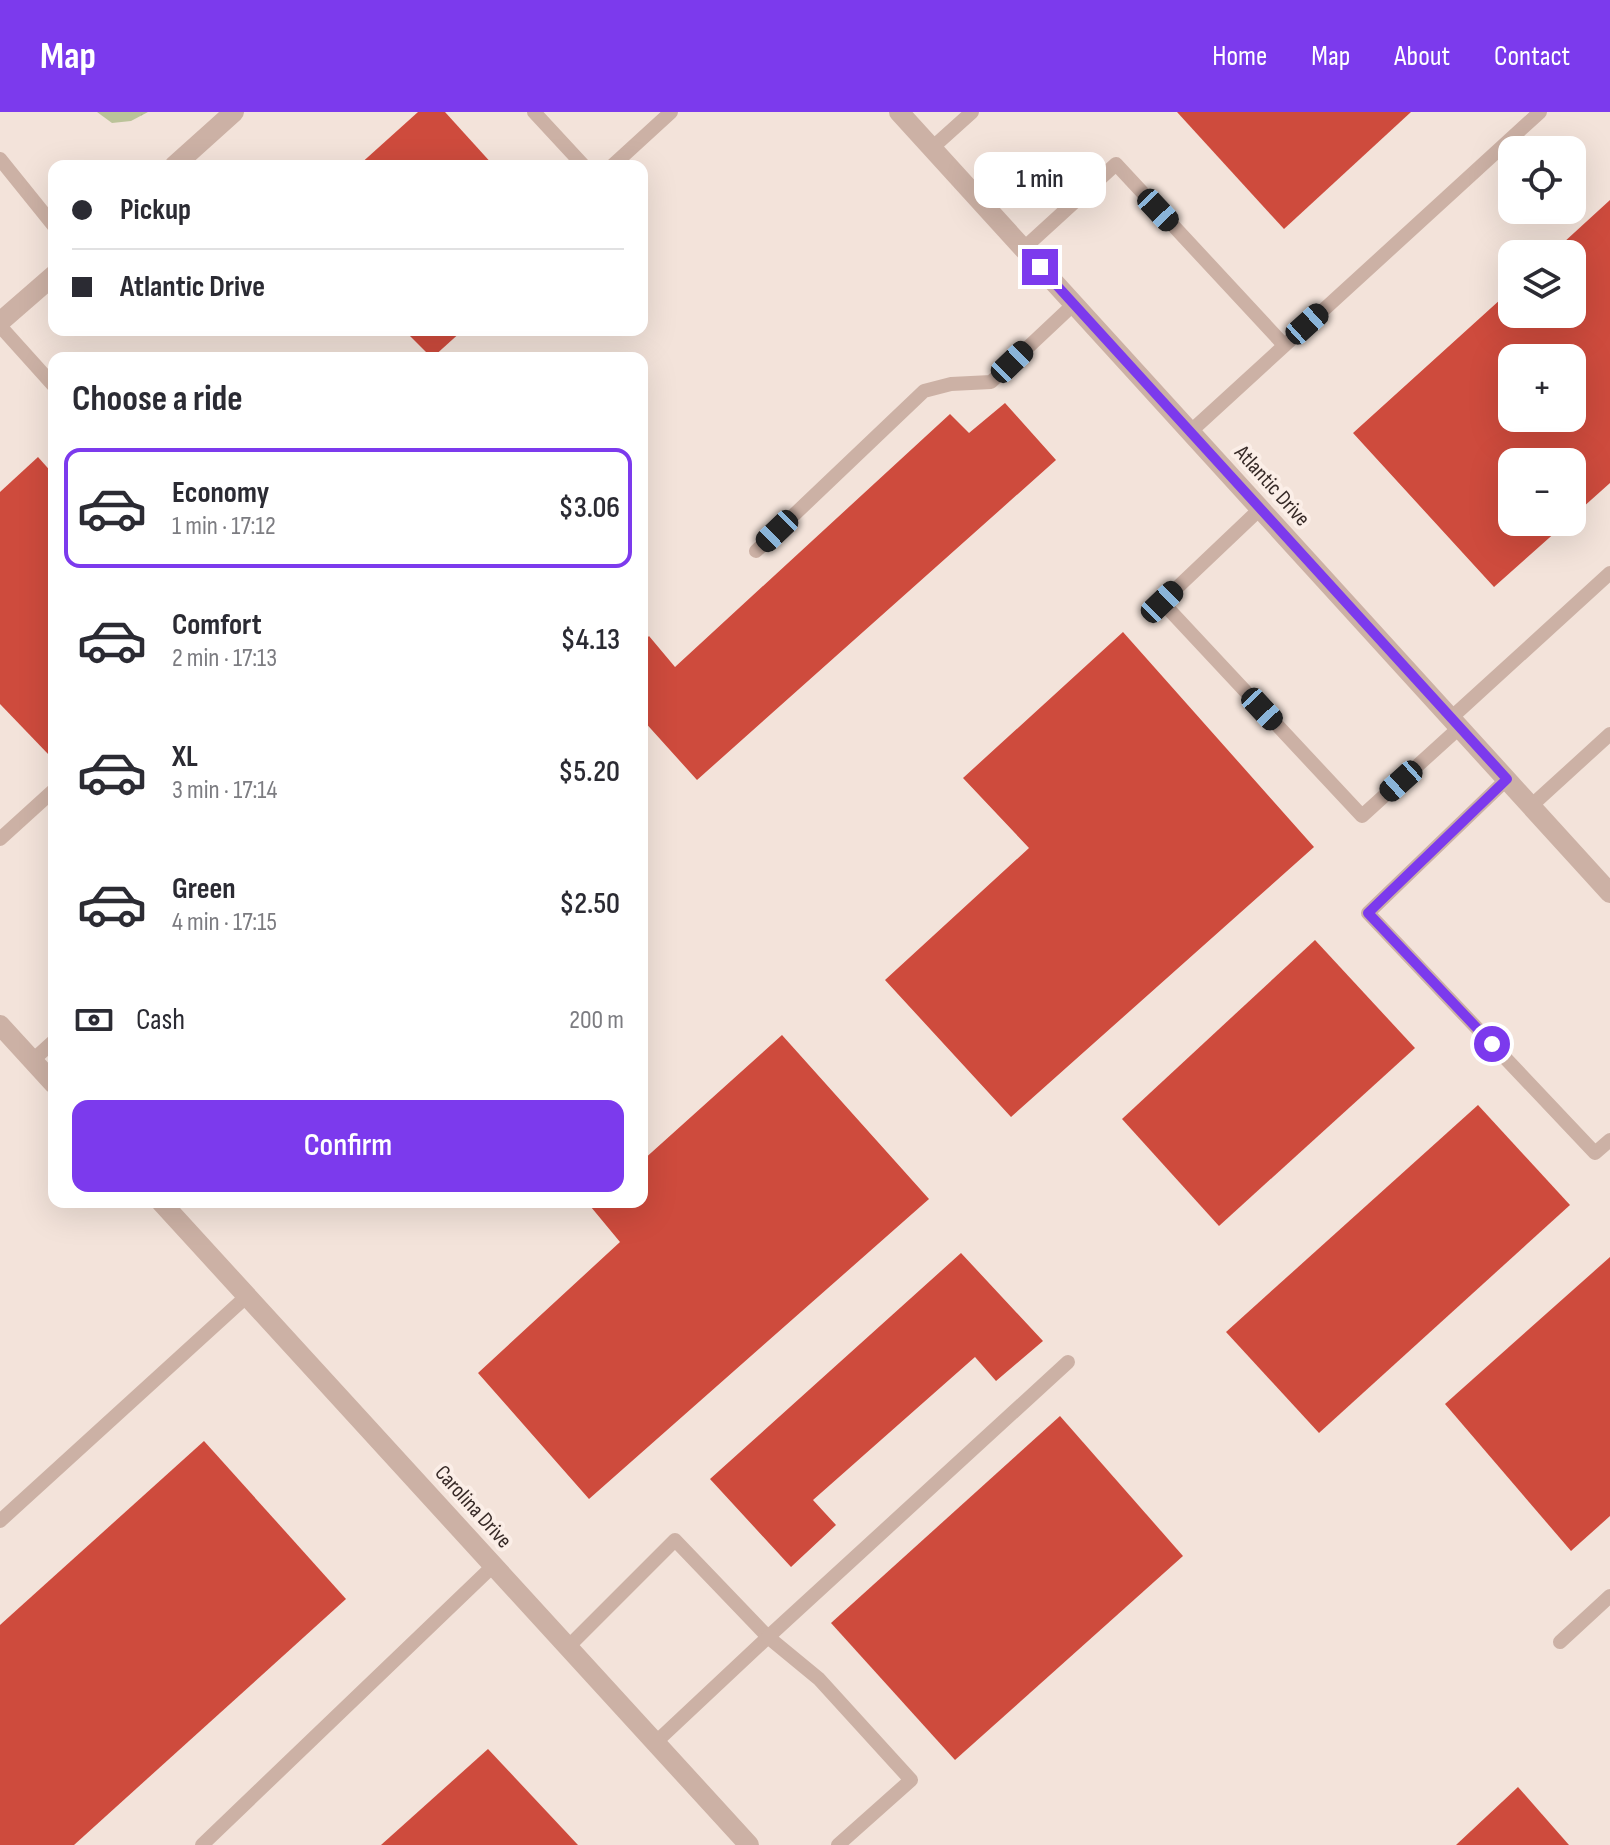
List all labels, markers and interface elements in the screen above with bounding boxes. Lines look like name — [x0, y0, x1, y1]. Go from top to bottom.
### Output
text: Map — [40, 34, 96, 79]
text: Home — [1212, 40, 1267, 73]
text: Map — [1311, 40, 1350, 73]
text: About — [1394, 40, 1450, 73]
text: Contact — [1494, 40, 1570, 73]
map controls — [1498, 136, 1586, 536]
button: locate — [1498, 136, 1586, 224]
callout: 1 min — [974, 151, 1106, 207]
text: 1 min — [1016, 164, 1064, 195]
car — [1133, 184, 1183, 236]
text: Pickup — [120, 192, 191, 228]
button: layers — [1498, 240, 1586, 328]
route end — [1022, 249, 1058, 285]
text: Atlantic Drive — [120, 269, 265, 305]
car — [1281, 299, 1333, 349]
car — [986, 337, 1038, 387]
button: + — [1498, 344, 1586, 432]
text: Choose a ride — [72, 378, 243, 421]
street label: Atlantic Drive — [1228, 439, 1315, 532]
button: − — [1498, 448, 1586, 536]
icon: car — [76, 472, 148, 544]
text: Economy — [172, 475, 269, 511]
text: $3.06 — [559, 490, 620, 526]
car — [751, 506, 803, 556]
text: 1 min · 17:12 — [172, 511, 276, 542]
car — [1136, 577, 1188, 627]
icon: car — [76, 604, 148, 676]
text: Comfort — [172, 607, 262, 643]
text: $4.13 — [560, 622, 620, 658]
text: 2 min · 17:13 — [172, 643, 277, 674]
car — [1237, 683, 1287, 735]
icon: car — [76, 736, 148, 808]
text: XL — [172, 739, 198, 775]
text: $5.20 — [558, 754, 620, 790]
car — [1375, 756, 1427, 806]
text: 3 min · 17:14 — [172, 775, 277, 806]
icon: car — [76, 868, 148, 940]
text: Green — [172, 871, 236, 907]
text: $2.50 — [559, 886, 620, 922]
text: 4 min · 17:15 — [172, 907, 277, 938]
icon: cash — [72, 998, 116, 1042]
text: Cash — [136, 1002, 185, 1038]
text: 200 m — [569, 1005, 624, 1036]
route start — [1474, 1026, 1510, 1062]
button: Confirm — [72, 1100, 624, 1192]
street label: Carolina Drive — [429, 1460, 517, 1554]

